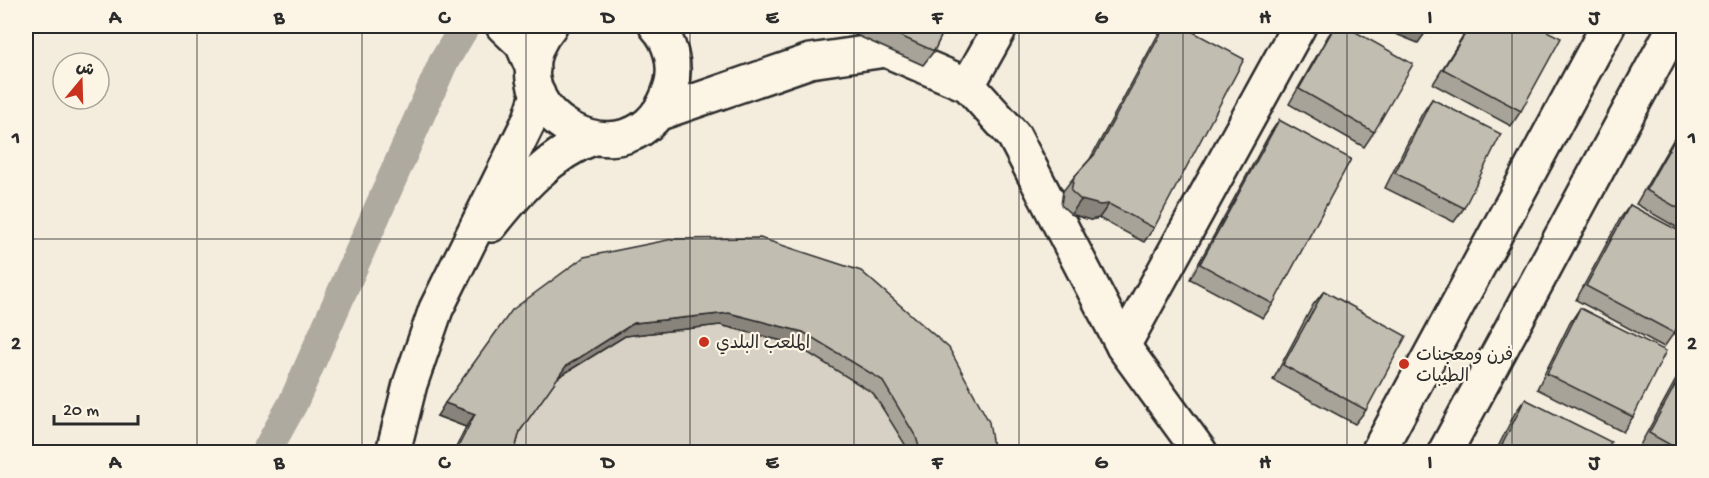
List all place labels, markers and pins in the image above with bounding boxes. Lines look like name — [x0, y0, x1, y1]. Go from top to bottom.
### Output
place label: الملعب البلدي — [716, 334, 810, 355]
marker: الملعب البلدي — [697, 335, 711, 349]
place label: فرن ومعجنات الطيبات — [1416, 346, 1513, 388]
marker: فرن ومعجنات الطيبات — [1397, 357, 1411, 371]

